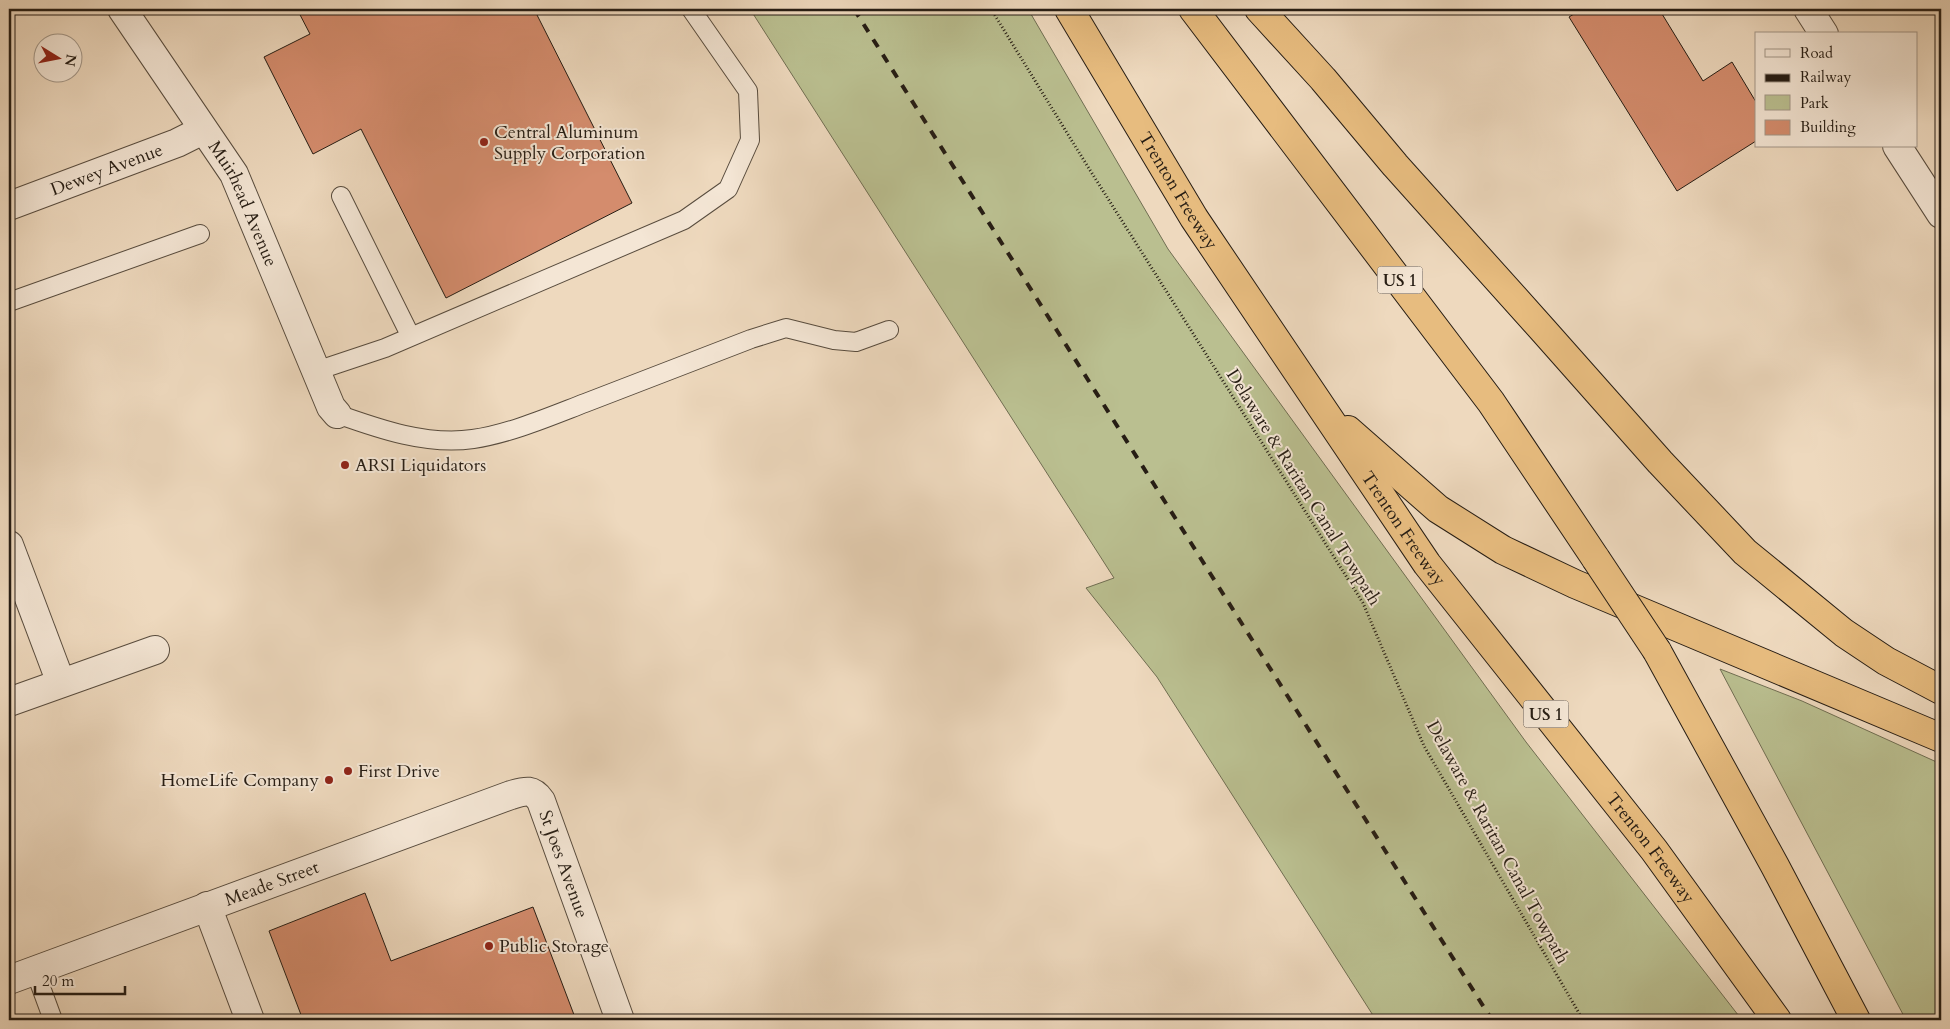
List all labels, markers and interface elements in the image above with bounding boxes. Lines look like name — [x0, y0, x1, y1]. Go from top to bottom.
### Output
north arrow — [32, 32, 82, 82]
legend — [1755, 32, 1918, 148]
text: Road — [1800, 43, 1833, 63]
text: N — [60, 53, 81, 68]
text: Railway — [1800, 67, 1851, 87]
text: Park — [1800, 93, 1829, 113]
text: Building — [1800, 117, 1856, 137]
place label: Central Aluminum Supply Corporation — [494, 120, 646, 166]
street label: Trenton Freeway — [1132, 127, 1224, 255]
street label: Muirhead Avenue — [202, 136, 283, 271]
marker: Central Aluminum Supply Corporation — [478, 136, 490, 148]
street label: Dewey Avenue — [47, 137, 166, 202]
road number: US 1 — [1378, 266, 1422, 294]
street label: Delaware & Raritan Canal Towpath — [1220, 364, 1387, 611]
place label: ARSI Liquidators — [355, 453, 486, 478]
marker: ARSI Liquidators — [339, 459, 351, 471]
street label: Trenton Freeway — [1355, 466, 1452, 591]
road number: US 1 — [1524, 701, 1568, 728]
street label: Delaware & Raritan Canal Towpath — [1420, 716, 1575, 969]
place label: First Drive — [358, 759, 440, 784]
marker: First Drive — [342, 765, 354, 777]
place label: HomeLife Company — [161, 768, 319, 793]
marker: HomeLife Company — [323, 774, 335, 786]
street label: Trenton Freeway — [1600, 787, 1701, 909]
street label: St Joes Avenue — [532, 807, 594, 922]
street label: Meade Street — [221, 855, 323, 912]
place label: Public Storage — [499, 934, 609, 959]
marker: Public Storage — [483, 940, 495, 952]
scale bar — [35, 964, 125, 996]
text: 20 m — [42, 971, 74, 991]

